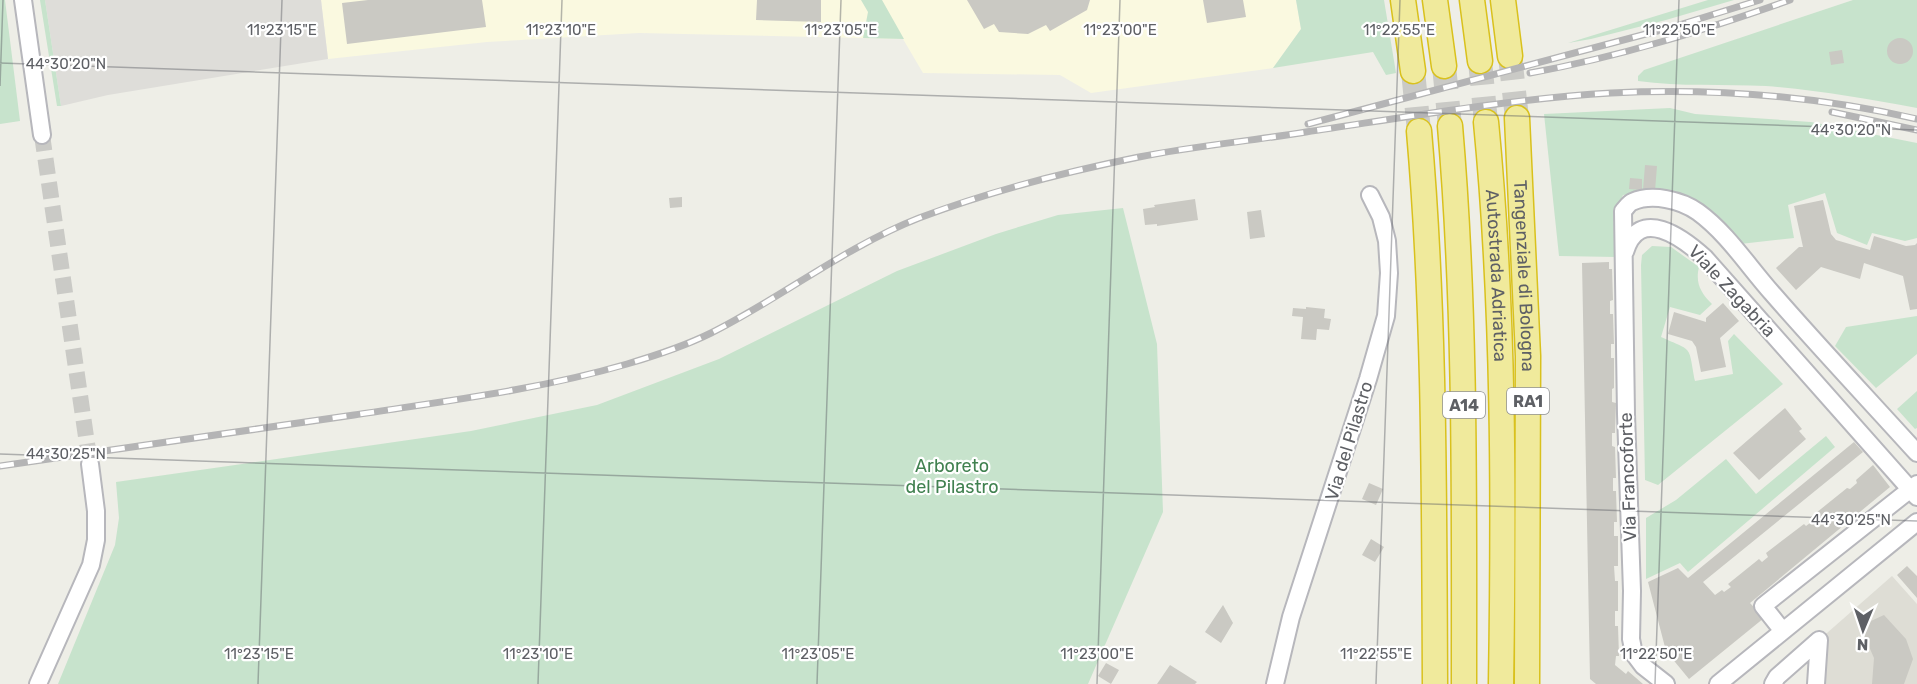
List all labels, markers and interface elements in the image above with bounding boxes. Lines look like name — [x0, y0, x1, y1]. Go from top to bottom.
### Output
text: 11°23'15"E — [247, 21, 317, 39]
text: 11°23'10"E — [526, 21, 596, 39]
text: 11°23'05"E — [805, 21, 877, 39]
text: 11°23'00"E — [1083, 21, 1157, 39]
text: 11°22'55"E — [1363, 21, 1435, 39]
text: 11°22'50"E — [1643, 21, 1715, 39]
text: 44°30'20"N — [26, 55, 106, 73]
text: 44°30'20"N — [1811, 121, 1891, 139]
street label: Tangenziale di Bologna — [1509, 179, 1539, 372]
street label: Autostrada Adriatica — [1481, 189, 1511, 362]
street label: Viale Zagabria — [1684, 240, 1780, 342]
street label: Via del Pilastro — [1320, 379, 1378, 503]
road number: RA1 — [1507, 388, 1549, 414]
road number: A14 — [1443, 392, 1485, 418]
street label: Via Francoforte — [1615, 412, 1641, 542]
text: 44°30'25"N — [26, 445, 106, 463]
park label: Arboreto del Pilastro — [906, 455, 999, 498]
text: 44°30'25"N — [1811, 511, 1891, 529]
north arrow — [1833, 600, 1893, 660]
text: N — [1856, 635, 1869, 654]
text: 11°23'15"E — [224, 645, 294, 663]
text: 11°23'10"E — [503, 645, 573, 663]
text: 11°23'05"E — [782, 645, 854, 663]
text: 11°23'00"E — [1060, 645, 1134, 663]
text: 11°22'55"E — [1340, 645, 1412, 663]
text: 11°22'50"E — [1620, 645, 1692, 663]

